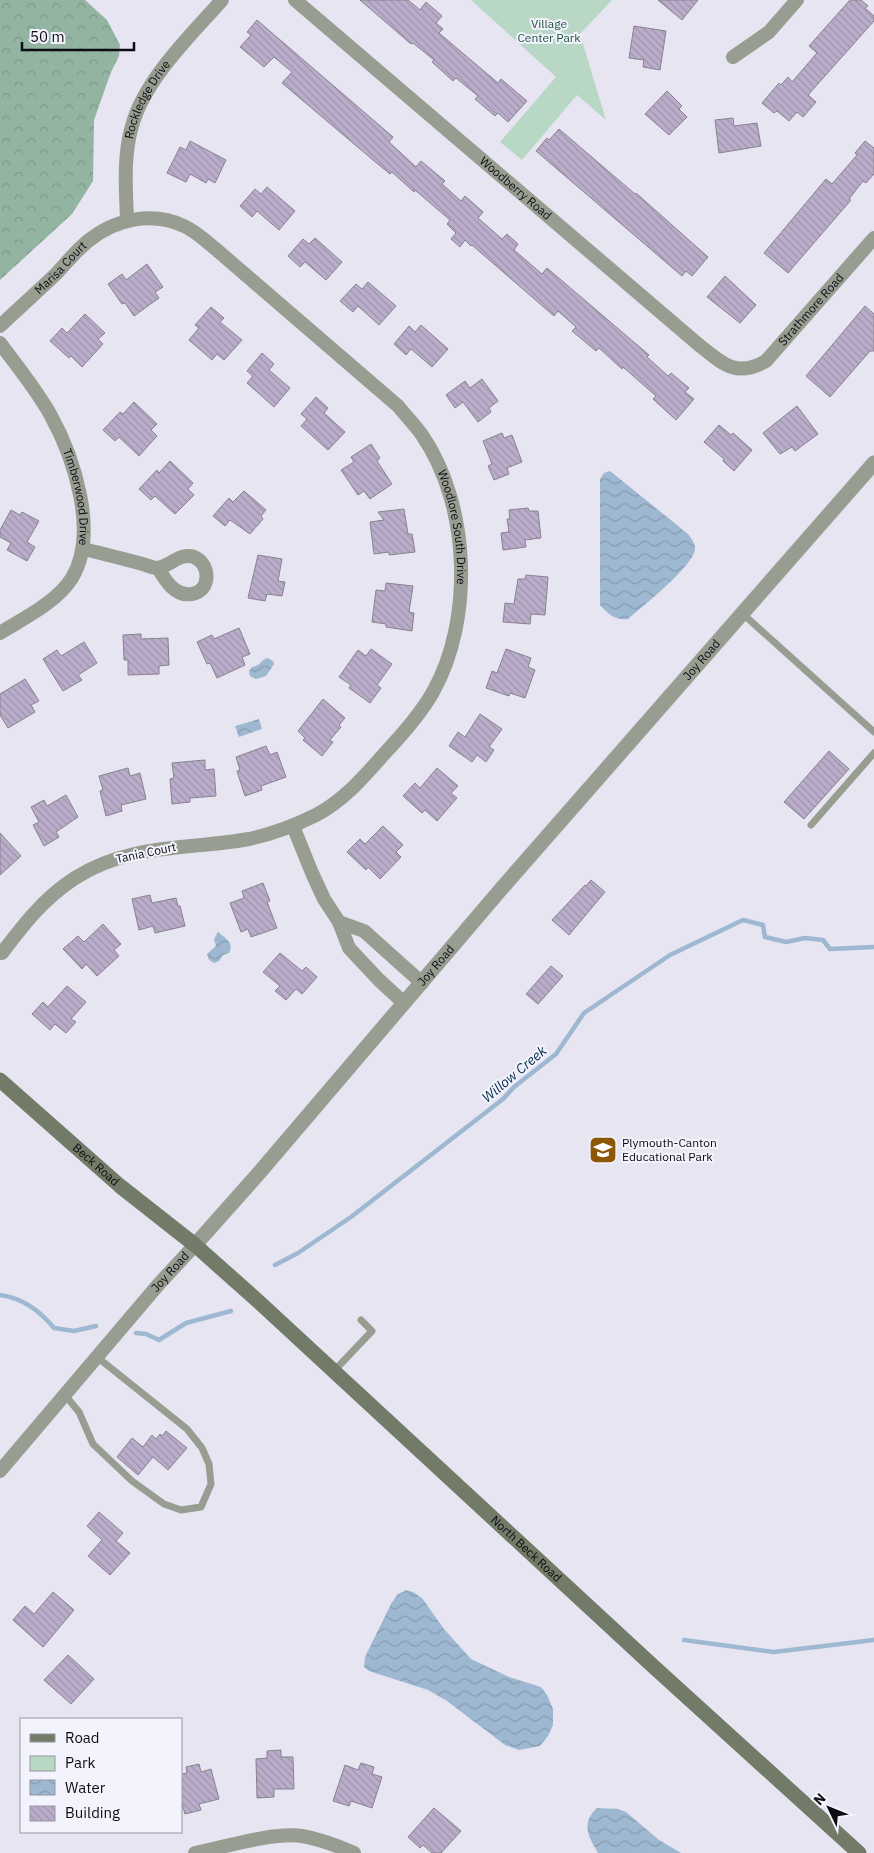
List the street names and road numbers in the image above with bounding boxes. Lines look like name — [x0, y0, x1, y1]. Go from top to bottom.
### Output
street label: Rockledge Drive — [121, 57, 173, 140]
street label: Woodberry Road — [477, 153, 555, 223]
street label: Marisa Court — [31, 238, 89, 297]
street label: Strathmore Road — [775, 270, 847, 349]
street label: Timberwood Drive — [60, 446, 92, 547]
street label: Woodlore South Drive — [435, 467, 469, 585]
street label: Joy Road — [679, 636, 723, 683]
street label: Tania Court — [114, 839, 177, 866]
street label: Joy Road — [414, 942, 457, 989]
street label: Beck Road — [70, 1140, 123, 1189]
street label: Joy Road — [148, 1248, 192, 1295]
street label: North Beck Road — [488, 1512, 565, 1585]

